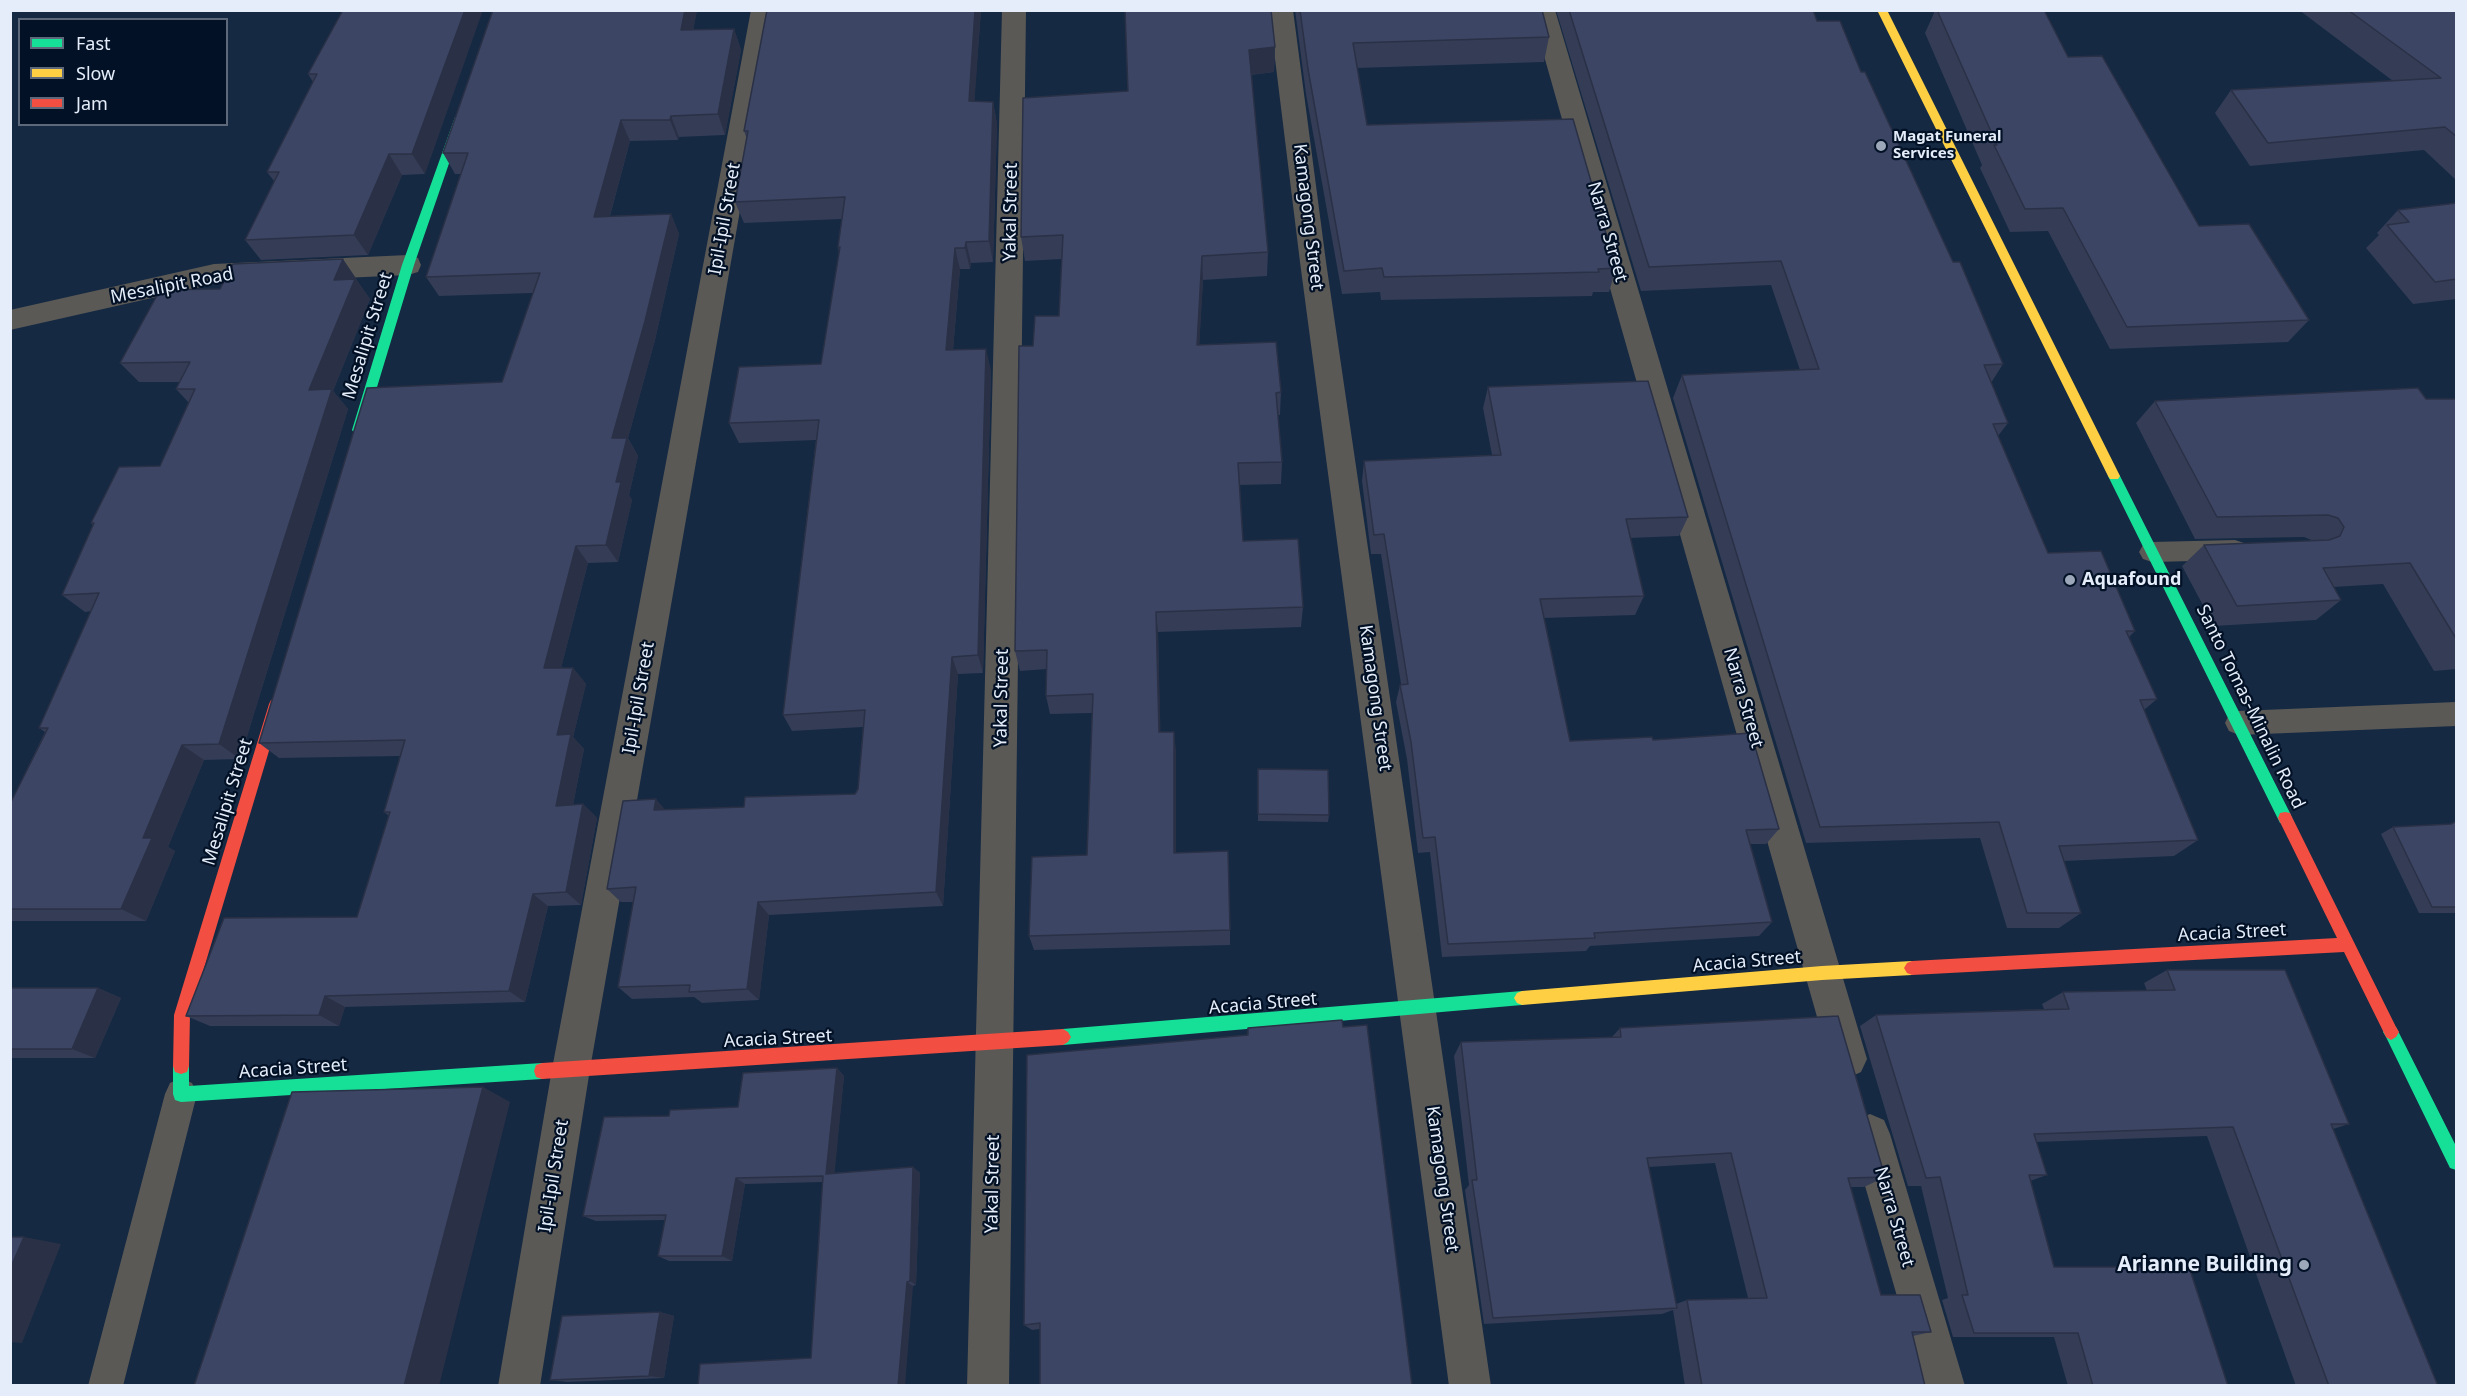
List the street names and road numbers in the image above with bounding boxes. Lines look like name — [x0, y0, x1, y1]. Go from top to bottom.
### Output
street label: Kamagong Street — [1288, 143, 1328, 291]
street label: Ipil-Ipil Street — [704, 161, 746, 277]
street label: Yakal Street — [999, 162, 1023, 262]
street label: Narra Street — [1582, 179, 1632, 285]
street label: Mesalipit Road — [109, 264, 235, 308]
street label: Mesalipit Street — [338, 270, 398, 402]
street label: Santo Tomas-Minalin Road — [2191, 601, 2309, 813]
street label: Kamagong Street — [1354, 624, 1396, 772]
street label: Ipil-Ipil Street — [618, 640, 660, 756]
street label: Narra Street — [1718, 645, 1768, 751]
street label: Yakal Street — [990, 648, 1014, 748]
street label: Mesalipit Street — [198, 736, 258, 868]
street label: Acacia Street — [2177, 919, 2287, 947]
street label: Acacia Street — [1692, 947, 1802, 977]
street label: Acacia Street — [1208, 989, 1318, 1019]
street label: Acacia Street — [723, 1025, 833, 1053]
street label: Acacia Street — [238, 1054, 348, 1084]
street label: Kamagong Street — [1421, 1105, 1463, 1253]
street label: Ipil-Ipil Street — [534, 1118, 574, 1234]
street label: Yakal Street — [981, 1134, 1005, 1234]
street label: Narra Street — [1869, 1164, 1919, 1270]

